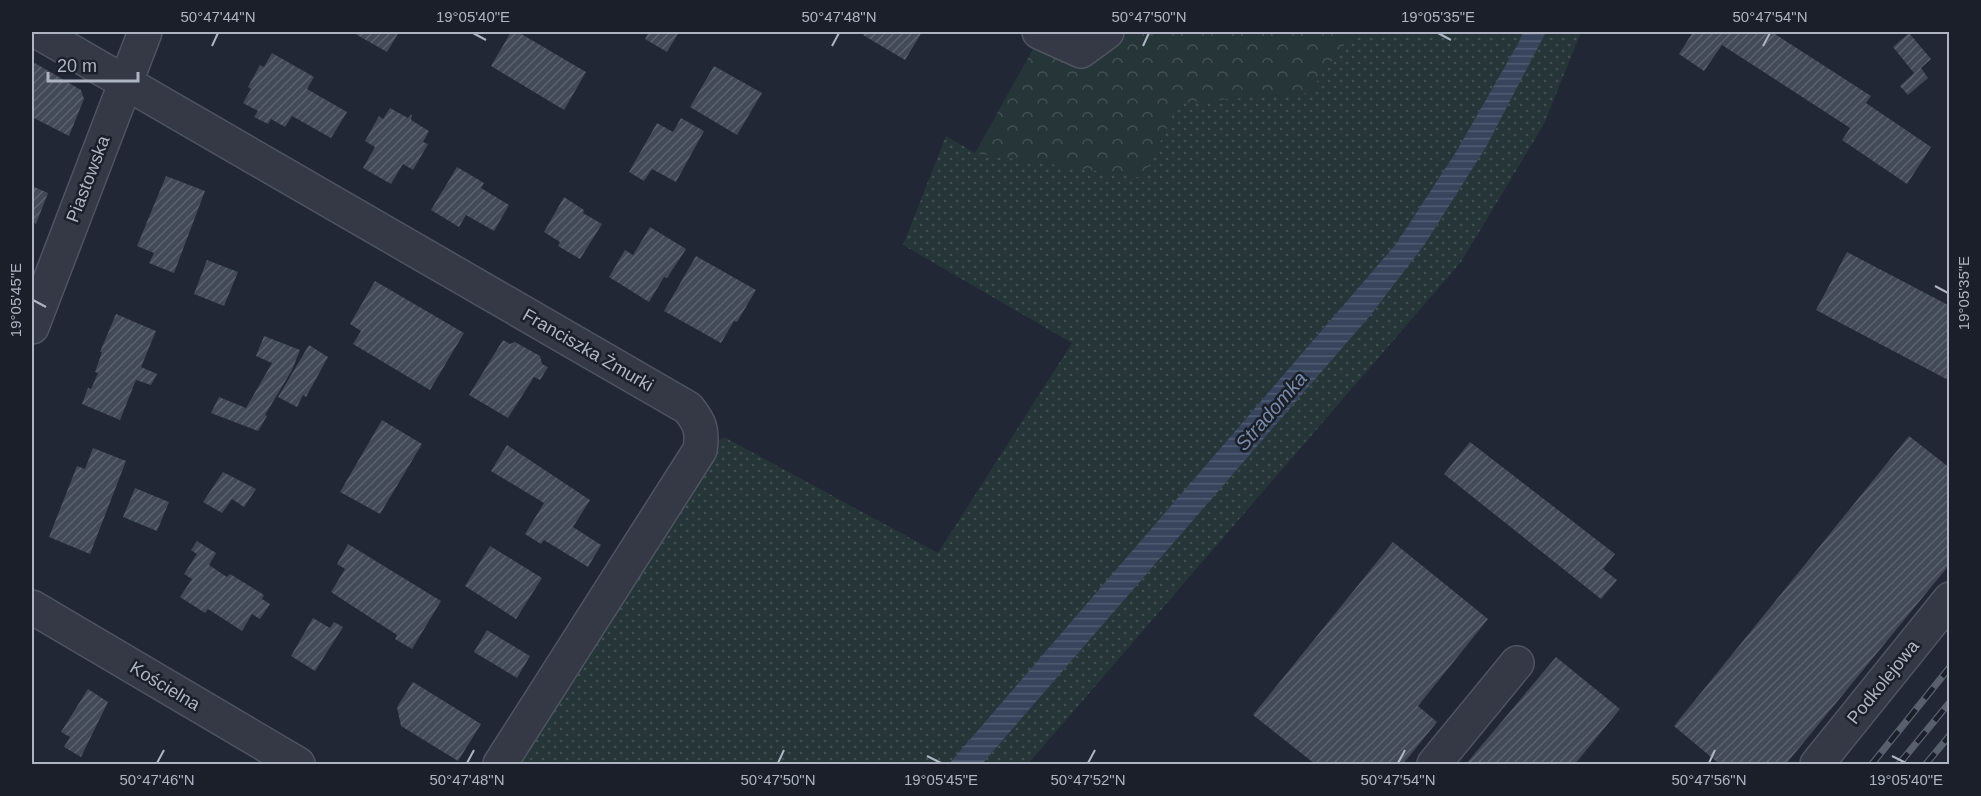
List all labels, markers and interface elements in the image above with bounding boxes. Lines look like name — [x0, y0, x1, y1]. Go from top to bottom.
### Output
text: 50°47'44"N — [180, 8, 256, 25]
text: 19°05'40"E — [436, 8, 510, 25]
text: 50°47'48"N — [801, 8, 877, 25]
text: 50°47'50"N — [1111, 8, 1187, 25]
text: 19°05'35"E — [1401, 8, 1475, 25]
text: 50°47'54"N — [1732, 8, 1808, 25]
scale bar — [48, 45, 138, 83]
text: 20 m — [57, 56, 97, 76]
street label: Piastowska — [62, 132, 114, 225]
text: 19°05'35"E — [1955, 256, 1972, 330]
text: 19°05'45"E — [7, 263, 24, 337]
street label: Franciszka Żmurki — [519, 305, 657, 395]
water label: Stradomka — [1231, 367, 1311, 455]
street label: Podkolejowa — [1843, 635, 1924, 728]
street label: Kościelna — [126, 657, 204, 715]
text: 50°47'46"N — [119, 771, 195, 788]
text: 50°47'48"N — [429, 771, 505, 788]
text: 50°47'50"N — [740, 771, 816, 788]
text: 19°05'45"E — [904, 771, 978, 788]
text: 50°47'52"N — [1050, 771, 1126, 788]
text: 50°47'54"N — [1360, 771, 1436, 788]
text: 50°47'56"N — [1671, 771, 1747, 788]
text: 19°05'40"E — [1869, 771, 1943, 788]

